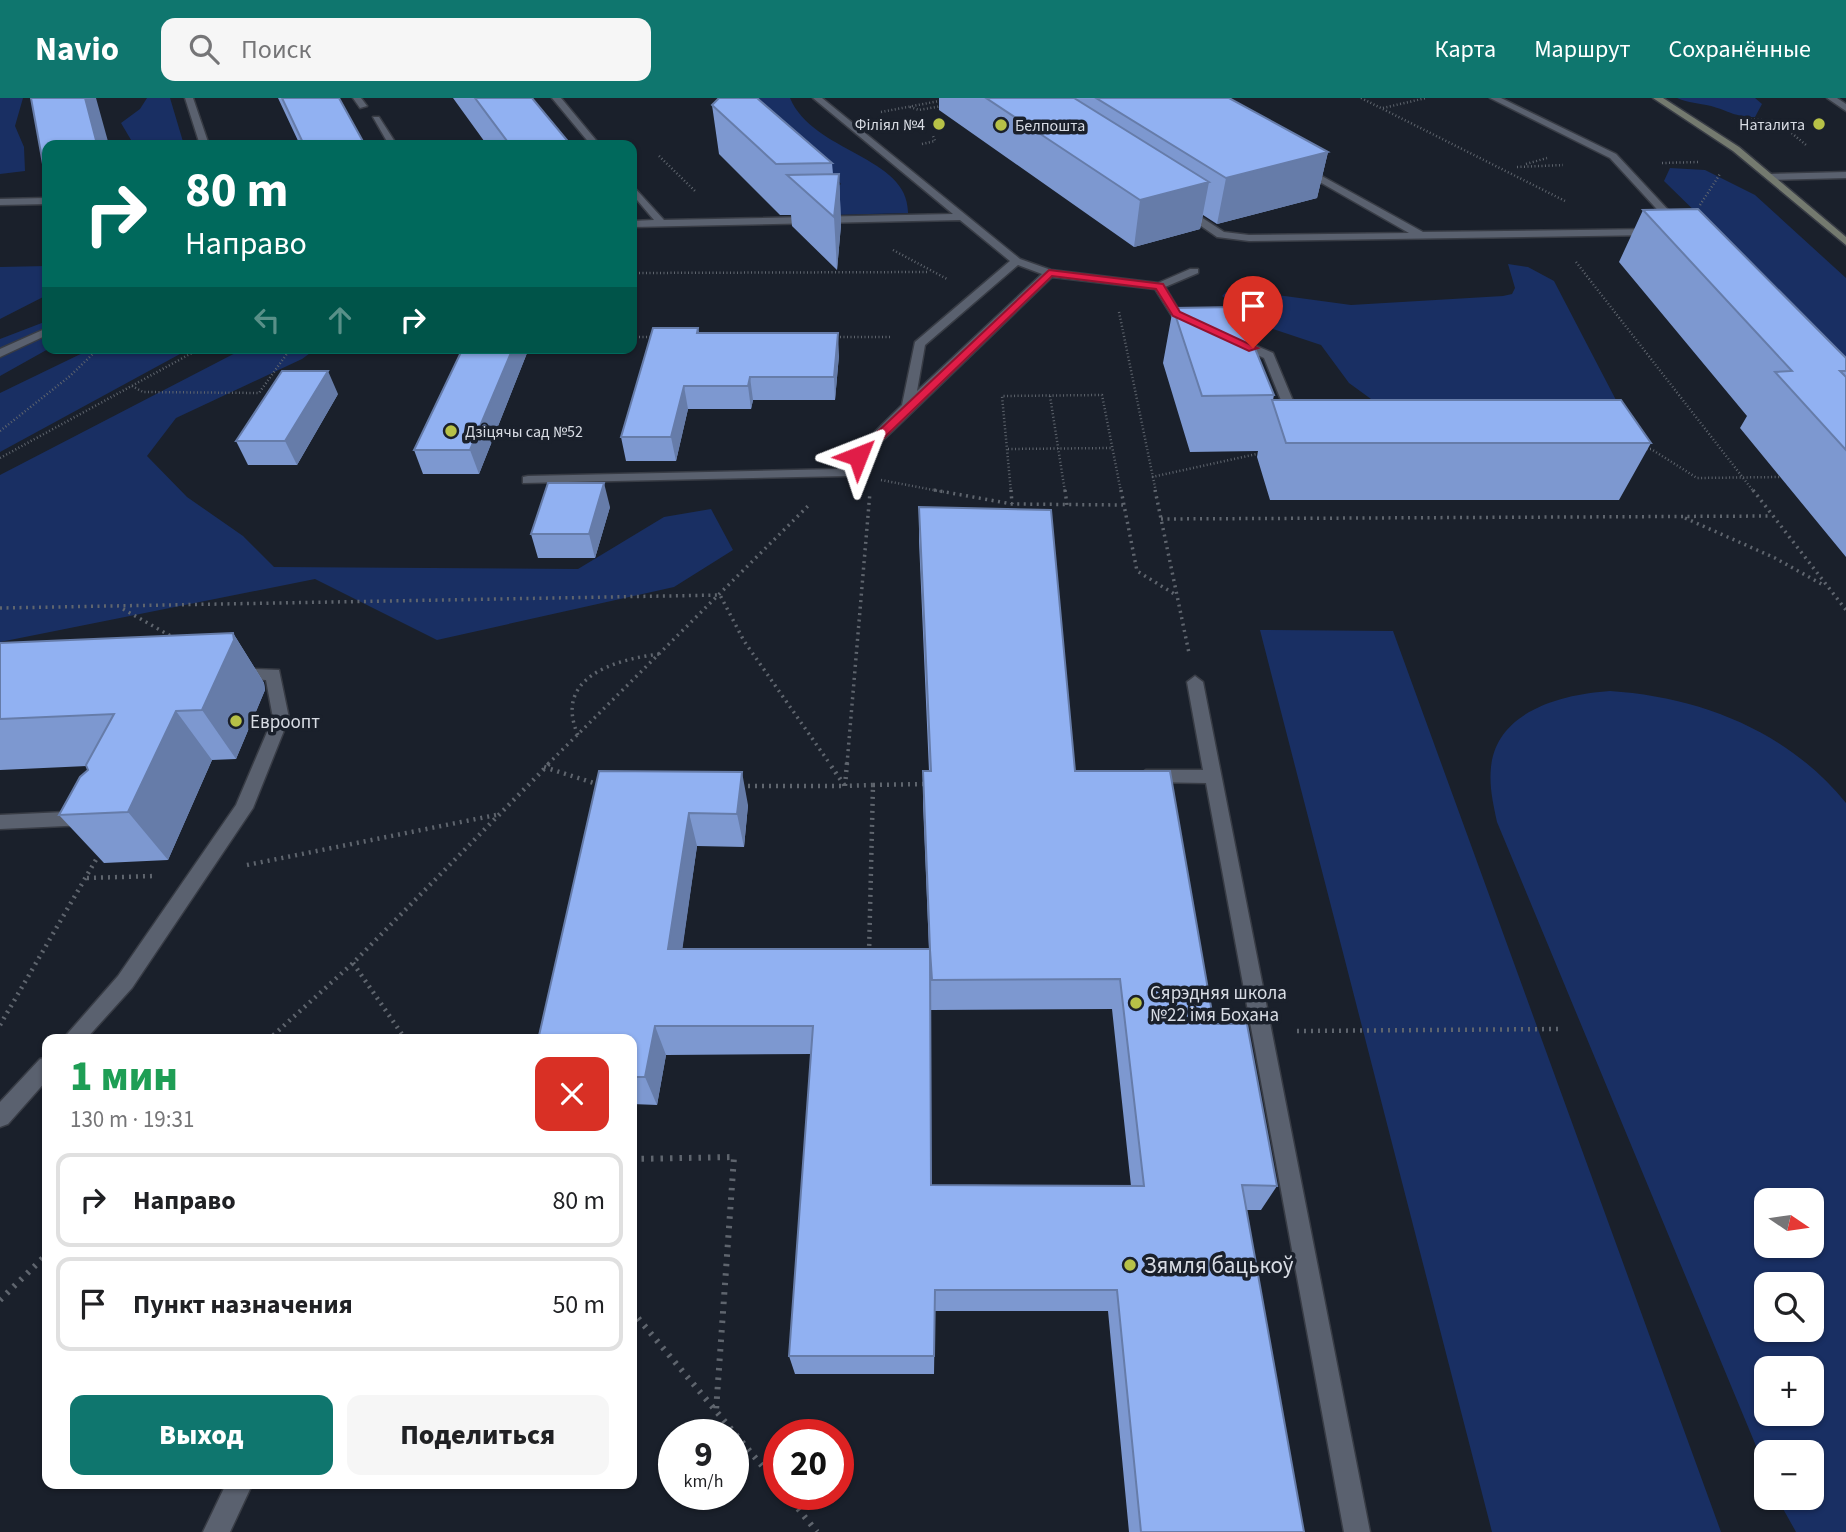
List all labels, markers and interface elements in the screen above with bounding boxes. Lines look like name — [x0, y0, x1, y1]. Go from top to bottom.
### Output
search box — [161, 18, 651, 81]
text: Navio — [35, 26, 119, 73]
icon: search — [185, 30, 223, 68]
text: Поиск — [241, 31, 311, 68]
text: Карта — [1435, 32, 1496, 67]
text: Маршрут — [1534, 32, 1630, 67]
text: Сохранённые — [1668, 32, 1811, 67]
place label: Філіял №4 — [855, 114, 925, 136]
place label: Наталита — [1739, 114, 1805, 136]
place label: Белпошта — [1015, 115, 1085, 137]
marker: Філіял №4 — [931, 116, 947, 132]
marker: Наталита — [1811, 116, 1827, 132]
marker: Белпошта — [993, 117, 1009, 133]
text: 80 m — [185, 156, 289, 226]
icon: right — [70, 168, 161, 259]
text: Направо — [185, 221, 307, 267]
pin — [1223, 276, 1283, 348]
icon: arrive — [1234, 287, 1272, 325]
icon: left — [248, 301, 286, 339]
icon: ahead — [321, 301, 359, 339]
icon: right — [394, 301, 432, 339]
position arrow — [821, 419, 895, 493]
place label: Дзіцячы сад №52 — [465, 421, 583, 443]
marker: Дзіцячы сад №52 — [443, 423, 459, 439]
place label: Евроопт — [250, 709, 320, 736]
marker: Евроопт — [228, 713, 244, 729]
place label: Сярэдняя школа №22 імя Бохана — [1150, 980, 1287, 1029]
marker: Сярэдняя школа №22 імя Бохана — [1128, 995, 1144, 1011]
text: 1 мин — [70, 1047, 178, 1107]
button: close — [535, 1057, 609, 1131]
text: 130 m · 19:31 — [70, 1103, 194, 1136]
icon: right — [74, 1181, 112, 1219]
text: Направо — [133, 1182, 236, 1219]
text: 80 m — [552, 1182, 605, 1219]
north arrow — [1754, 1188, 1824, 1258]
map controls — [1754, 1188, 1824, 1510]
place label: Зямля бацькоў — [1144, 1249, 1294, 1282]
marker: Зямля бацькоў — [1122, 1257, 1138, 1273]
button: search — [1754, 1272, 1824, 1342]
icon: arrive — [74, 1285, 112, 1323]
text: Пункт назначения — [133, 1286, 353, 1323]
text: 50 m — [552, 1286, 605, 1323]
button: + — [1754, 1356, 1824, 1426]
button: Выход — [70, 1395, 333, 1475]
button: Поделиться — [347, 1395, 609, 1475]
speed limit sign: 20 — [763, 1419, 854, 1510]
text: 9 — [694, 1430, 713, 1480]
button: − — [1754, 1440, 1824, 1510]
text: km/h — [684, 1469, 723, 1494]

